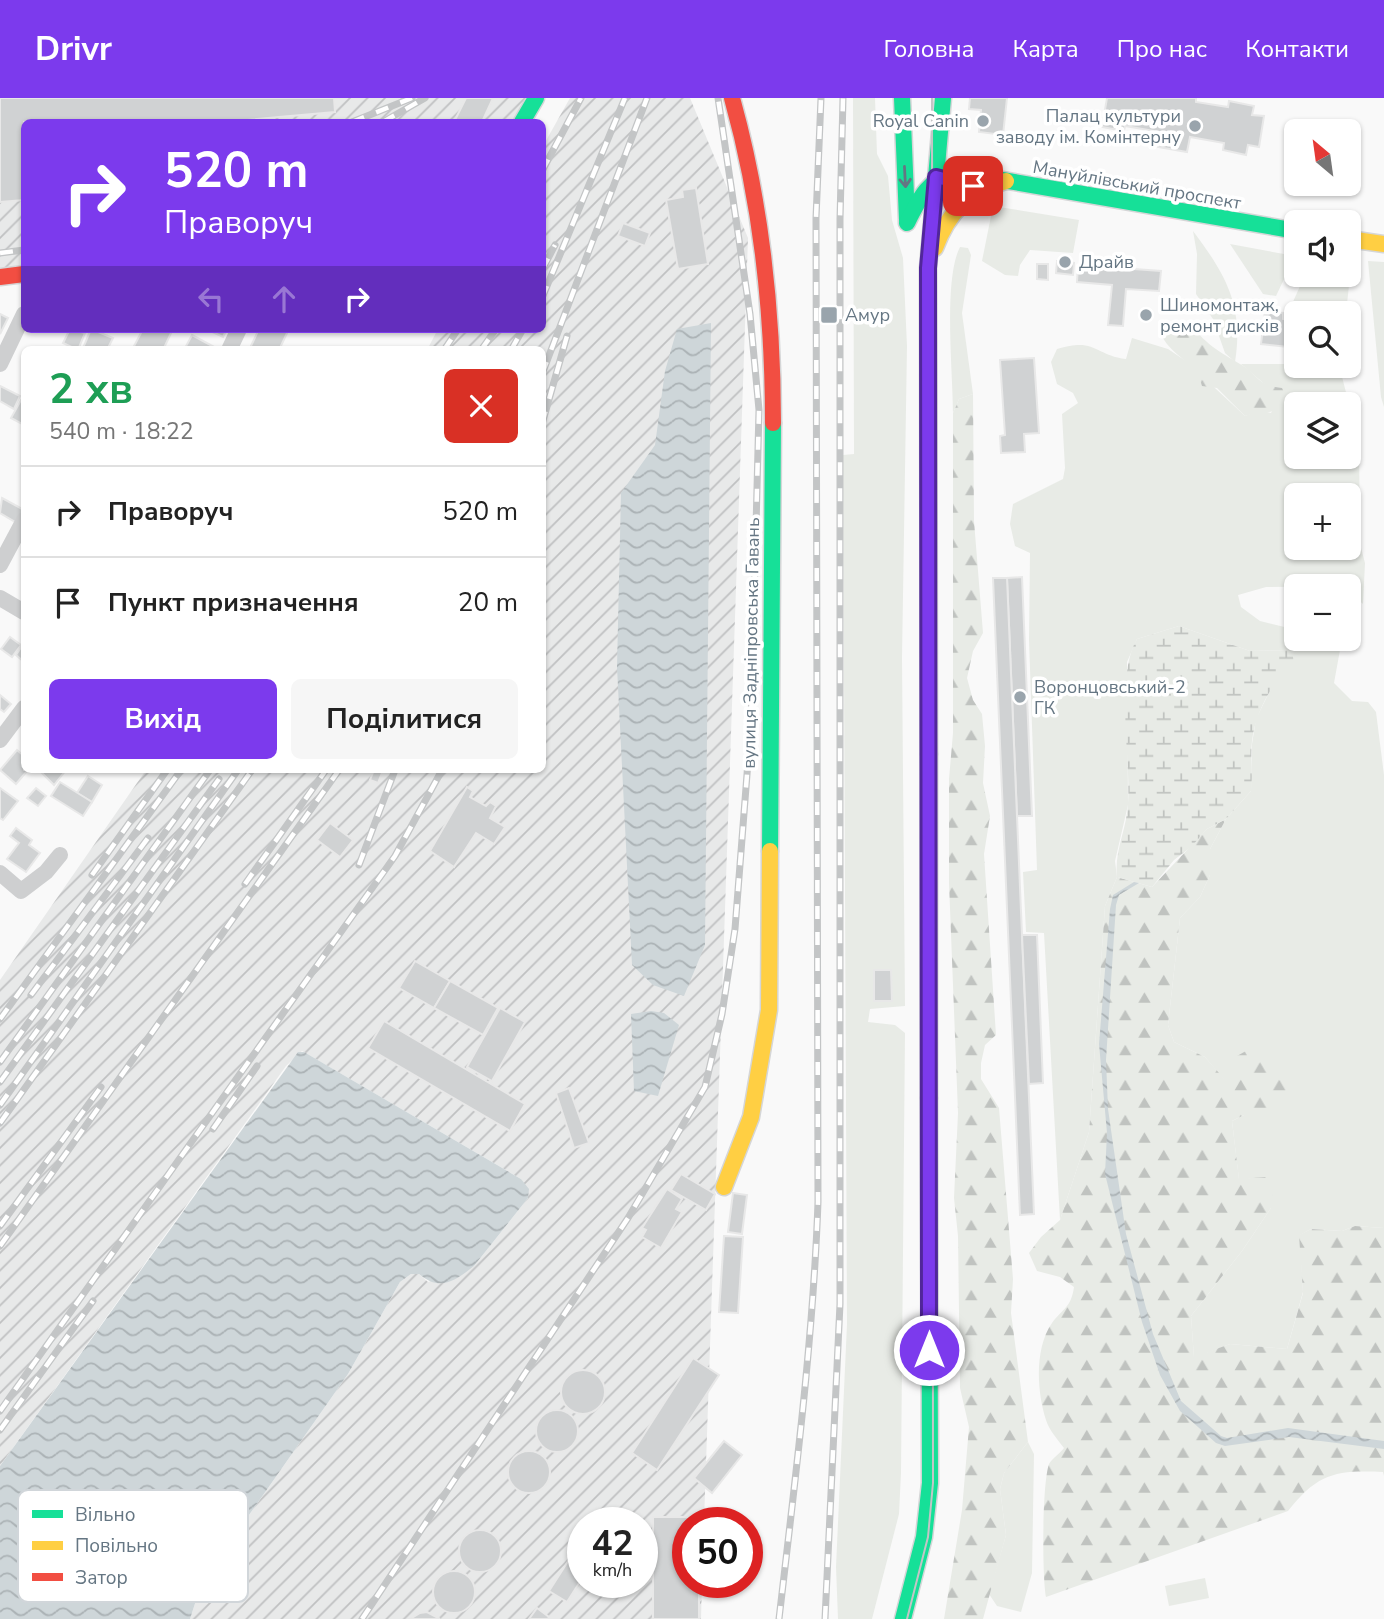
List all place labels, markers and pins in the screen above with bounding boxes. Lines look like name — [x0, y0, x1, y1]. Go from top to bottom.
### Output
place label: Палац культури заводу ім. Комінтерну — [996, 104, 1182, 149]
place label: Royal Canin — [873, 109, 969, 133]
marker: Royal Canin — [975, 113, 991, 129]
marker: Палац культури заводу ім. Комінтерну — [1187, 118, 1203, 134]
pin — [943, 156, 1003, 216]
place label: Драйв — [1079, 250, 1134, 274]
marker: Драйв — [1057, 254, 1073, 270]
place label: Шиномонтаж, ремонт дисків — [1160, 293, 1279, 338]
place label: Амур — [845, 303, 890, 327]
marker: Амур — [819, 305, 839, 325]
marker: Шиномонтаж, ремонт дисків — [1138, 307, 1154, 323]
place label: Воронцовський-2 ГК — [1034, 675, 1186, 720]
marker: Воронцовський-2 ГК — [1012, 689, 1028, 705]

